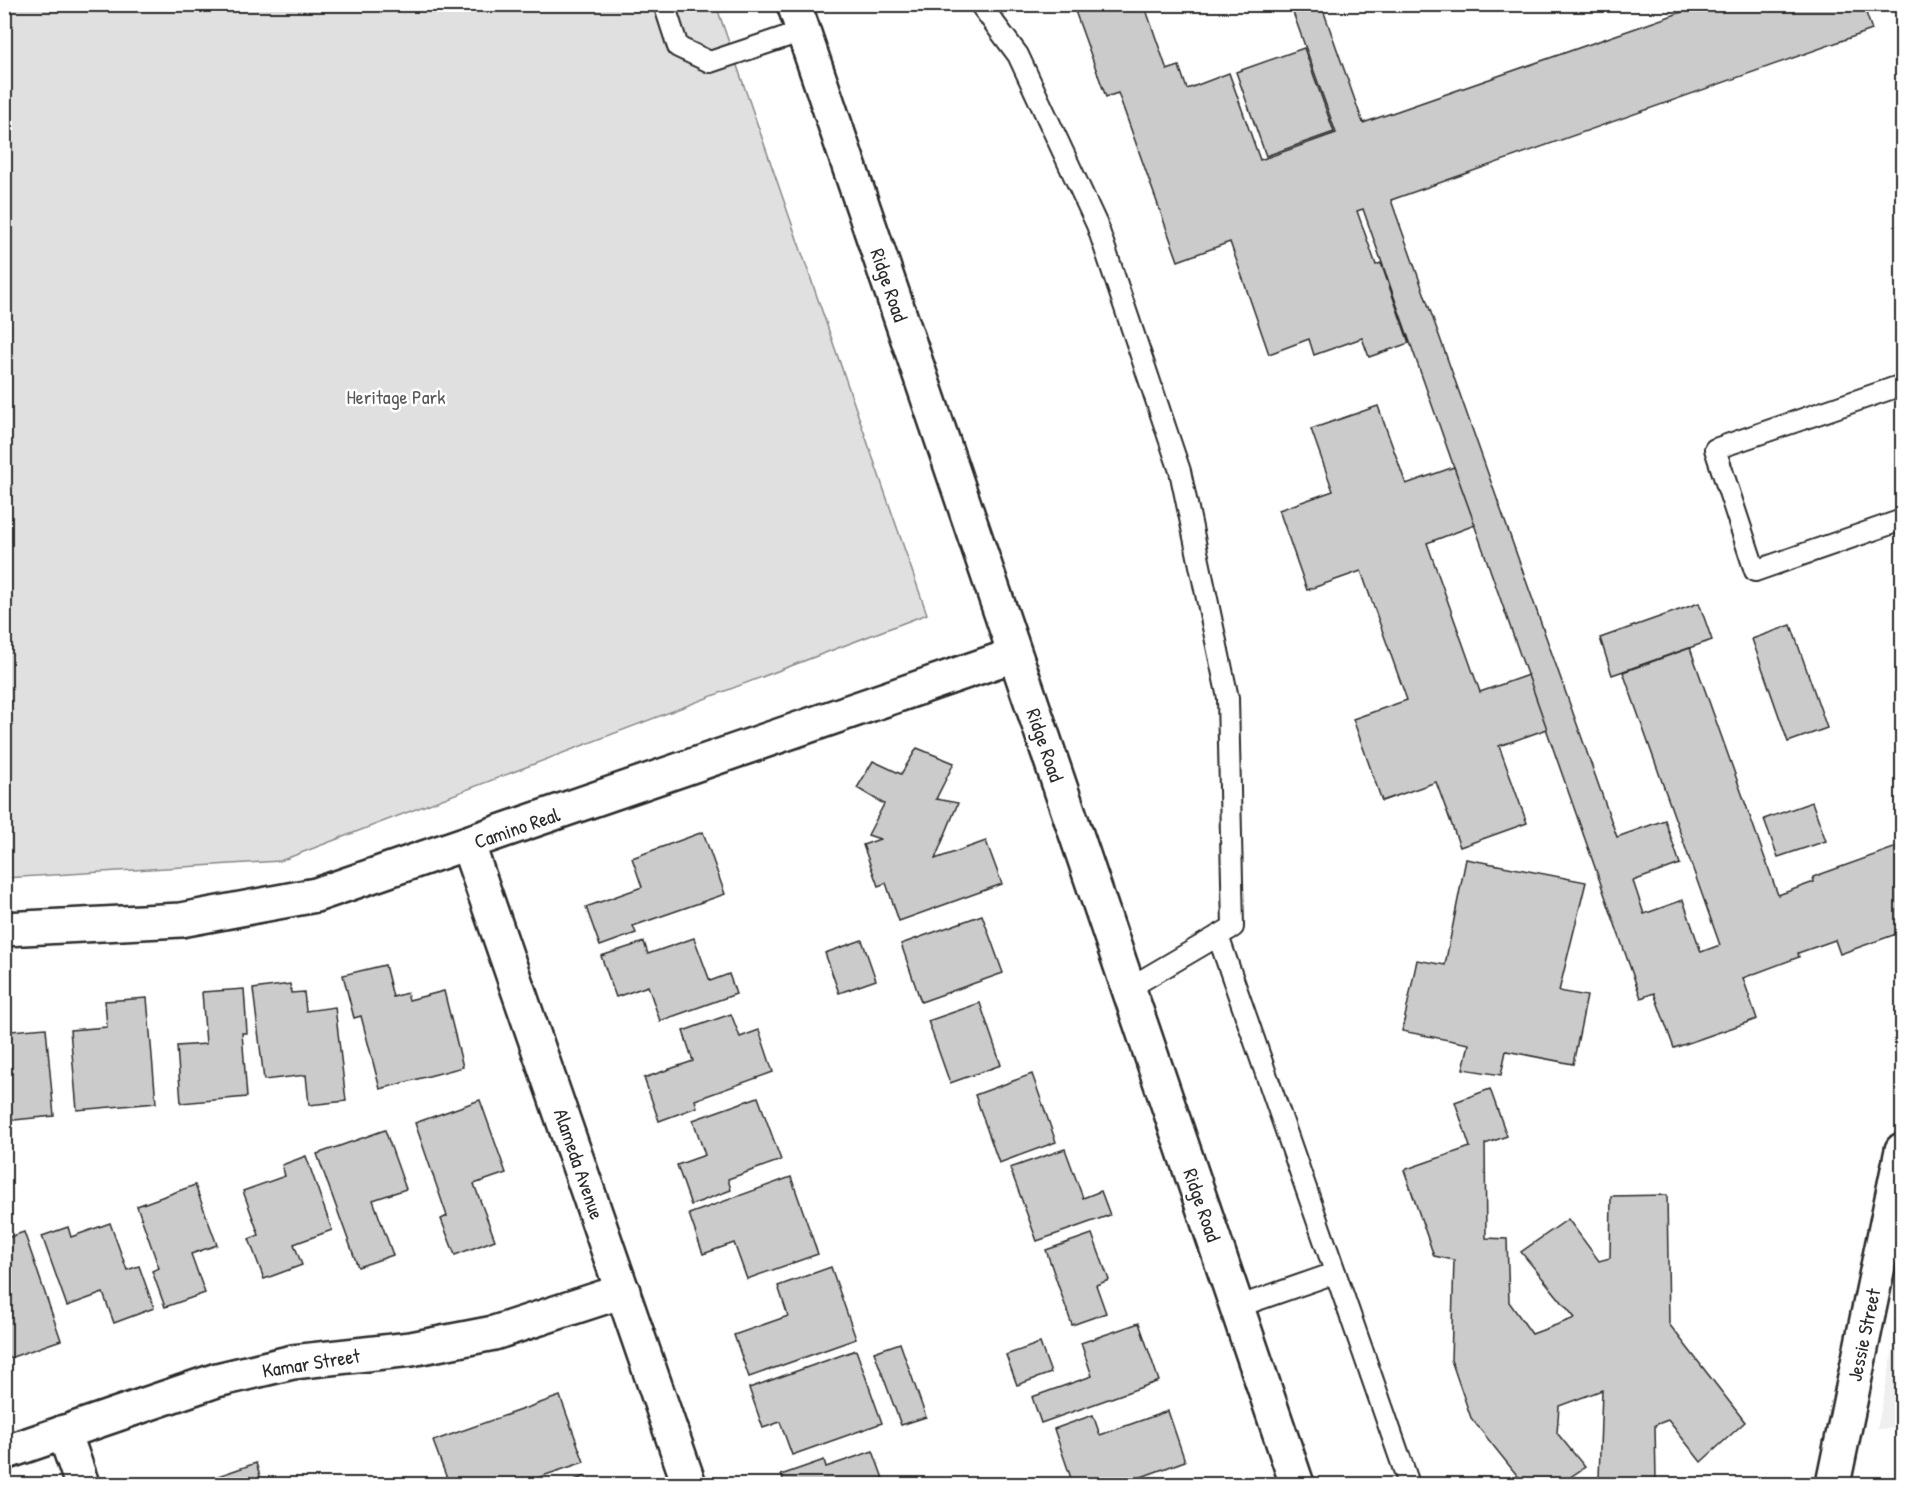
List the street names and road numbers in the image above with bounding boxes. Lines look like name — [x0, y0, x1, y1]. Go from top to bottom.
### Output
street label: Ridge Road — [864, 245, 915, 325]
street label: Ridge Road — [1020, 705, 1071, 785]
street label: Camino Real — [470, 800, 564, 855]
street label: Alameda Avenue — [548, 1105, 611, 1223]
street label: Ridge Road — [1177, 1165, 1228, 1245]
street label: Jessie Street — [1840, 1285, 1887, 1384]
street label: Kamar Street — [260, 1341, 363, 1384]

